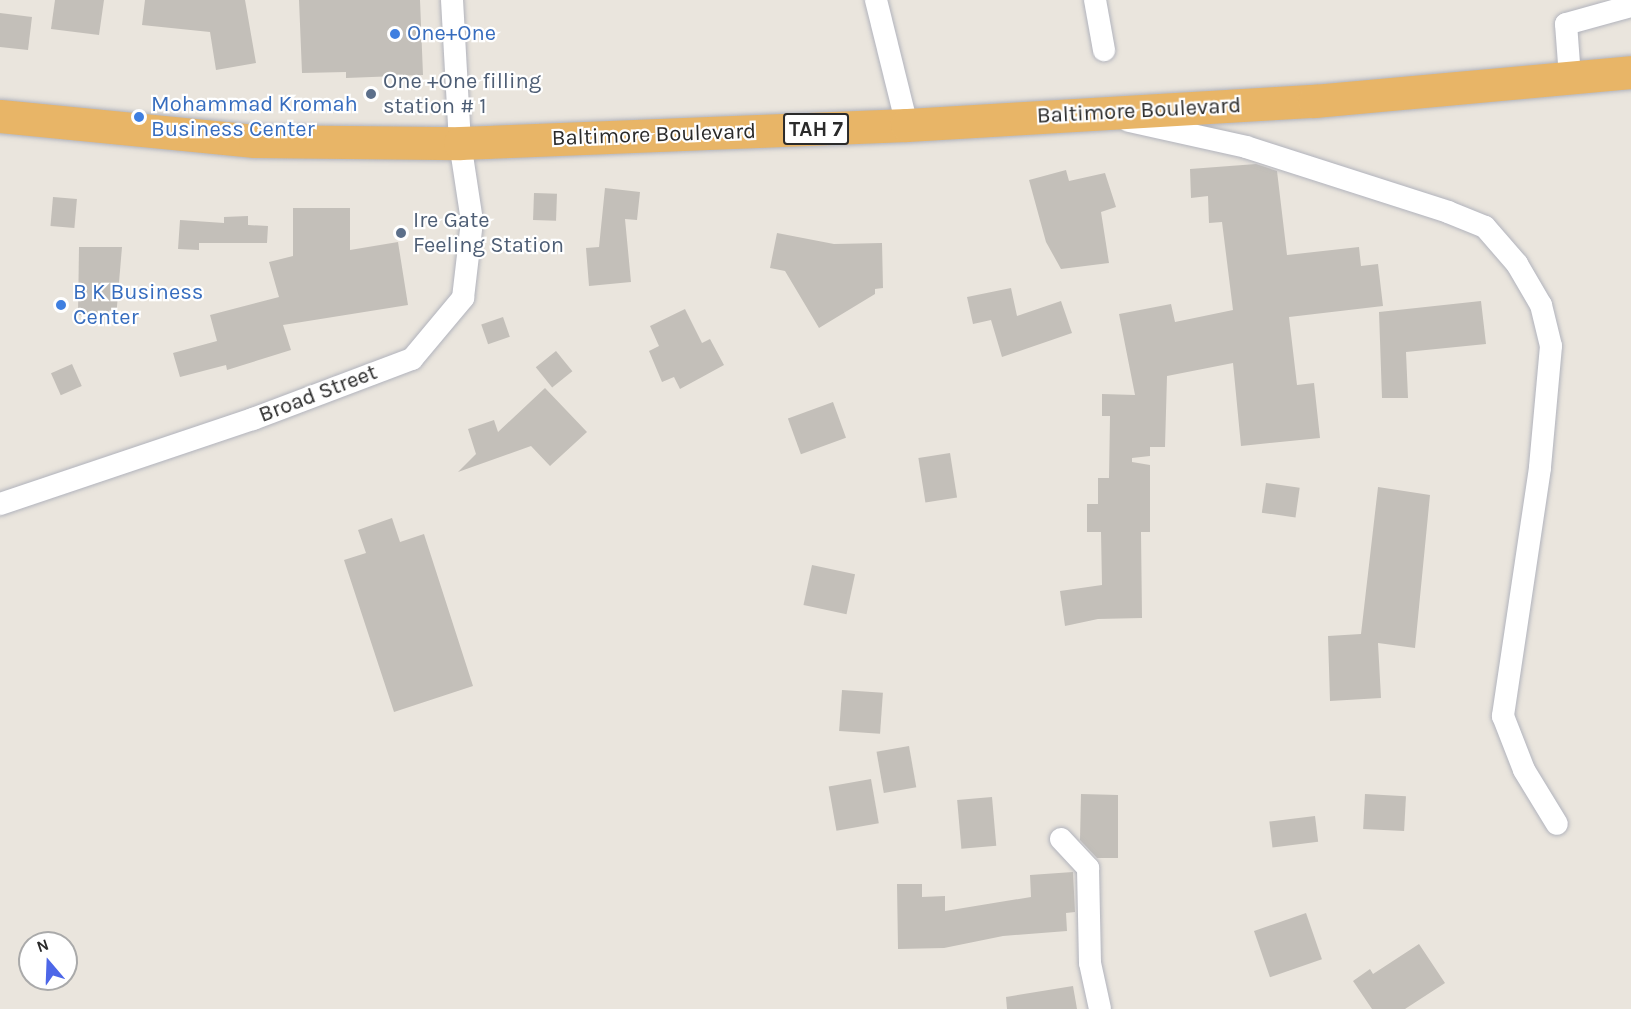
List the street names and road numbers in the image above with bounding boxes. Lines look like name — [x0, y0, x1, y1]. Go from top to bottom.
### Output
street label: Baltimore Boulevard — [1036, 92, 1242, 130]
road number: TAH 7 — [783, 111, 849, 147]
street label: Baltimore Boulevard — [551, 118, 757, 152]
street label: Broad Street — [255, 359, 381, 429]

